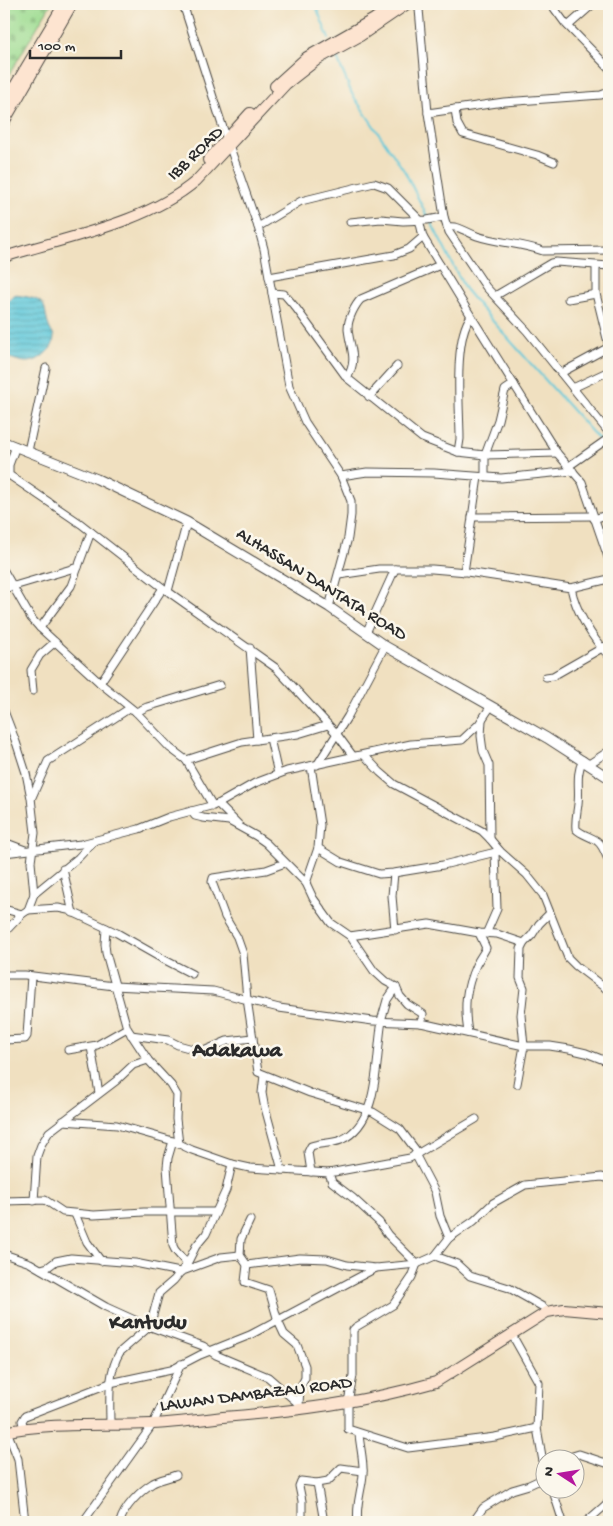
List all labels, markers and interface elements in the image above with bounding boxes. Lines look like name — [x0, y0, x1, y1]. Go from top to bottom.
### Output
scale bar — [30, 28, 121, 60]
text: 100 m — [37, 38, 76, 56]
street label: IBB ROAD — [164, 122, 229, 186]
street label: ALHASSAN DANTATA ROAD — [232, 524, 411, 646]
district label: Adakawa — [191, 1039, 283, 1065]
district label: Kantudu — [108, 1311, 187, 1337]
street label: LAWAN DAMBAZAU ROAD — [159, 1373, 353, 1417]
north arrow — [536, 1448, 586, 1498]
text: N — [540, 1466, 559, 1478]

